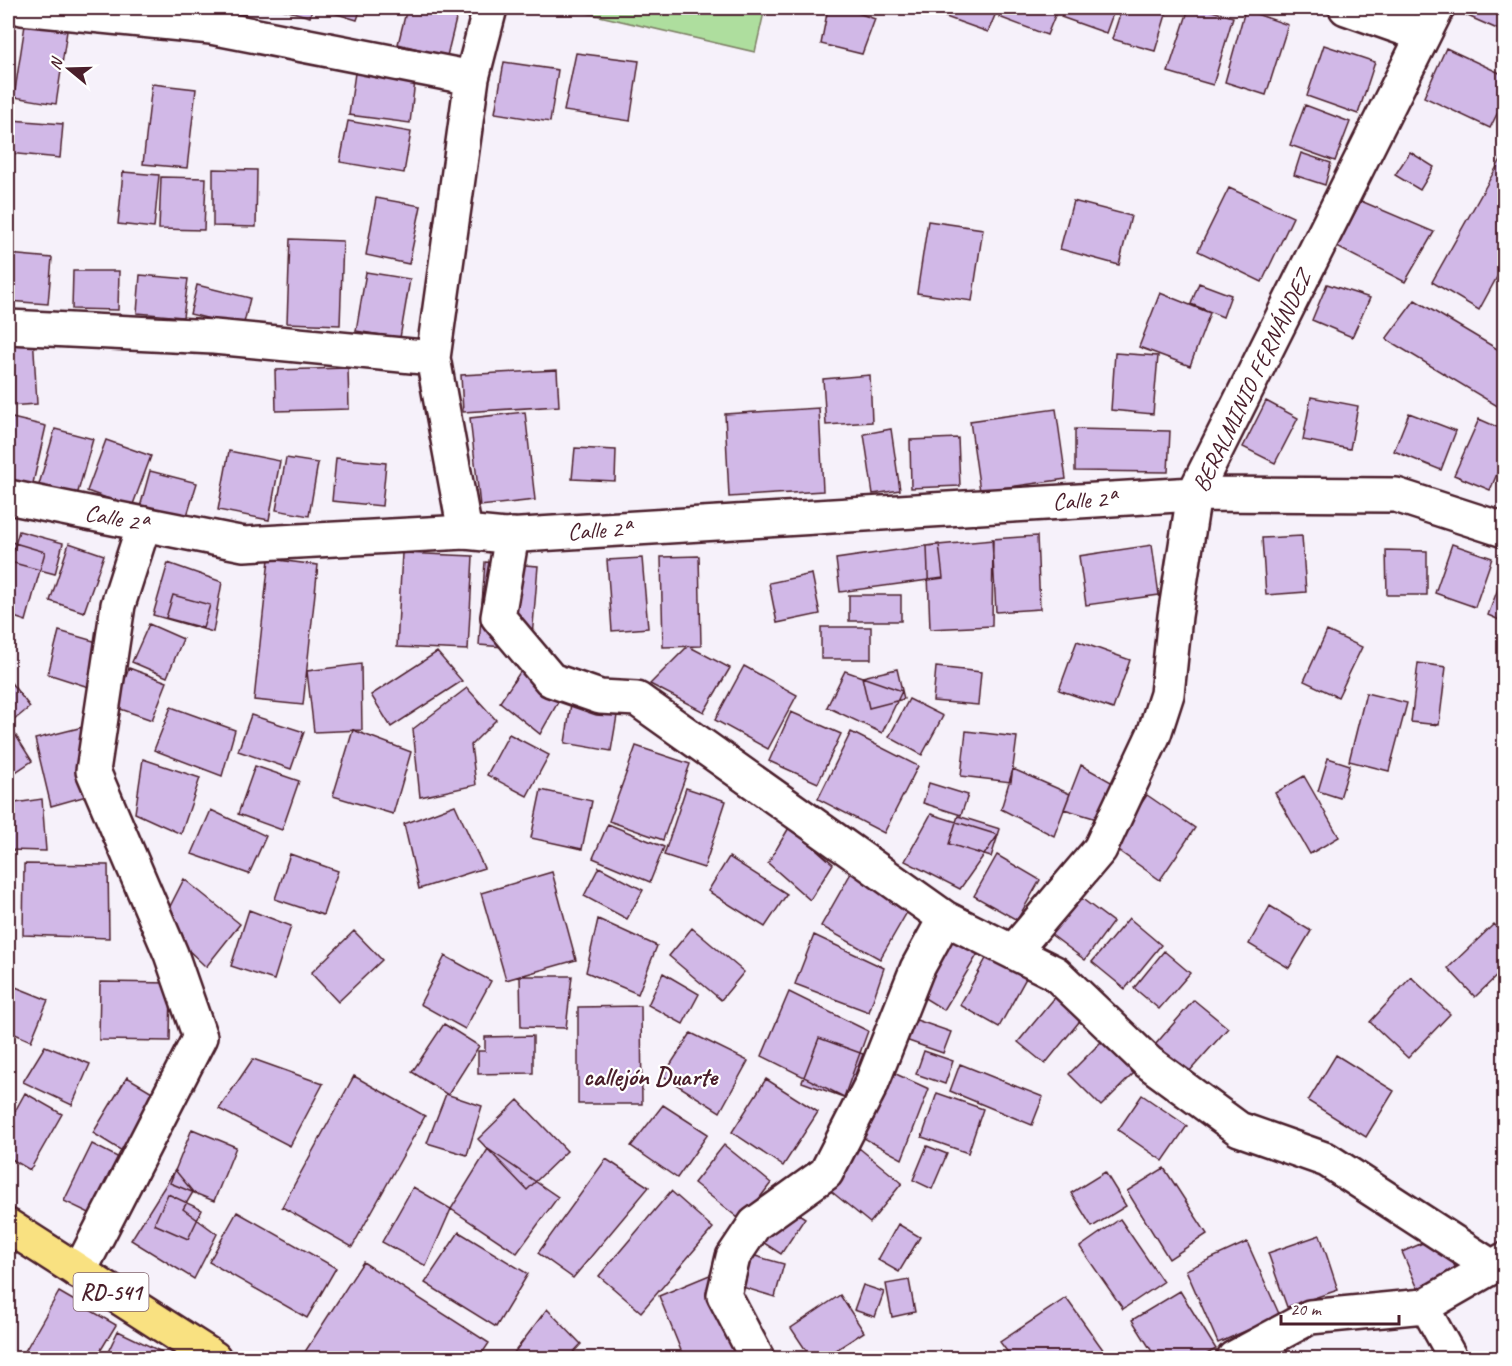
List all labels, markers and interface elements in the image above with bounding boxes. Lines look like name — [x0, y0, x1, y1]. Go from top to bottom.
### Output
north arrow — [39, 39, 99, 99]
text: N — [45, 54, 68, 72]
street label: BERALMINIO FERNÁNDEZ — [1185, 262, 1320, 496]
street label: Calle 2ª — [1052, 483, 1121, 517]
street label: Calle 2ª — [82, 497, 154, 540]
street label: Calle 2ª — [567, 513, 636, 547]
district label: callejón Duarte — [583, 1060, 719, 1093]
road number: RD-541 — [74, 1273, 148, 1311]
scale bar — [1281, 1288, 1400, 1326]
text: 20 m — [1290, 1298, 1323, 1320]

